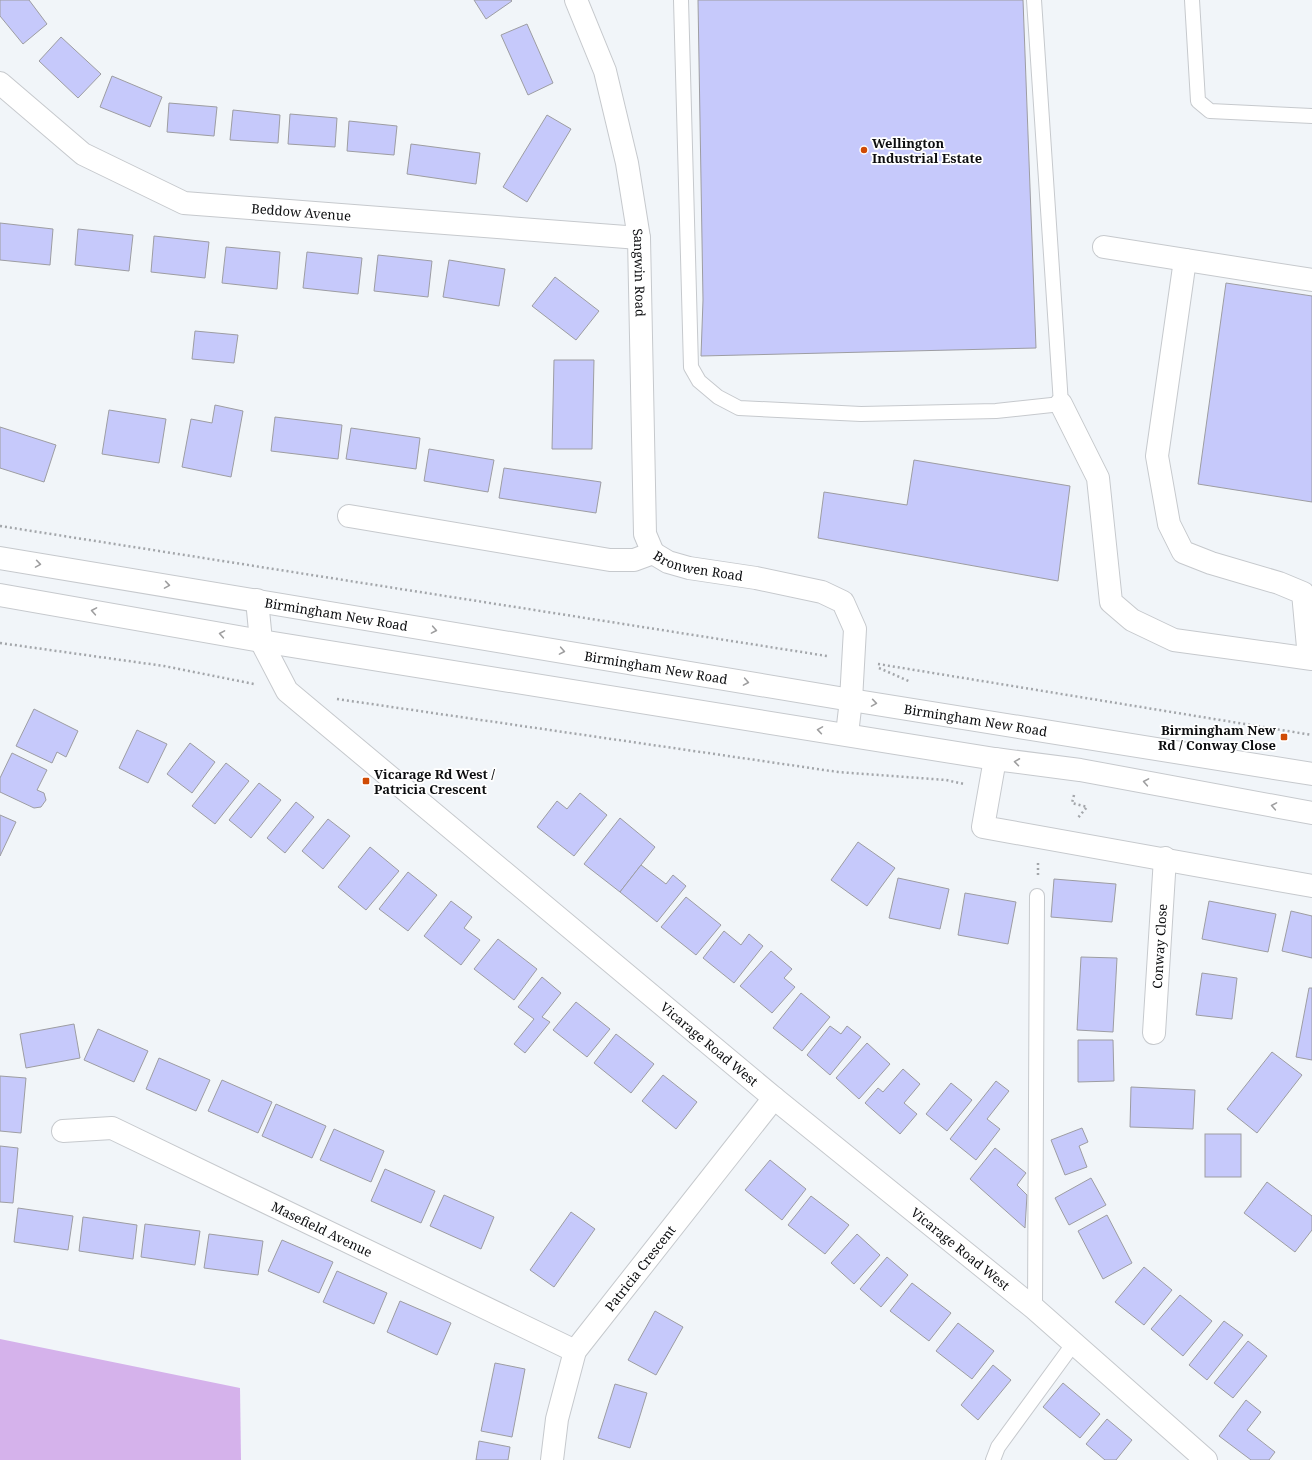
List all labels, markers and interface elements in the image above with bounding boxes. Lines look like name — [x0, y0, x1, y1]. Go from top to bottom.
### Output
place label: Wellington Industrial Estate — [872, 134, 982, 167]
marker: Wellington Industrial Estate — [859, 145, 869, 155]
street label: Beddow Avenue — [251, 199, 352, 225]
street label: Sangwin Road — [629, 227, 650, 317]
street label: Bronwen Road — [650, 546, 744, 585]
one-way arrow — [35, 559, 42, 568]
one-way arrow — [164, 580, 170, 589]
street label: Birmingham New Road — [263, 593, 409, 635]
one-way arrow — [91, 607, 97, 616]
one-way arrow — [431, 625, 437, 634]
one-way arrow — [219, 630, 225, 639]
one-way arrow — [559, 646, 565, 655]
street label: Birmingham New Road — [583, 647, 729, 688]
one-way arrow — [742, 677, 749, 686]
one-way arrow — [871, 698, 877, 707]
street label: Birmingham New Road — [903, 700, 1049, 740]
place label: Birmingham New Rd / Conway Close — [1158, 721, 1277, 754]
one-way arrow — [817, 726, 823, 735]
marker: Birmingham New Rd / Conway Close — [1279, 732, 1289, 742]
one-way arrow — [1014, 758, 1020, 767]
place label: Vicarage Rd West / Patricia Crescent — [374, 765, 495, 798]
marker: Vicarage Rd West / Patricia Crescent — [361, 776, 371, 786]
one-way arrow — [1143, 778, 1149, 787]
one-way arrow — [1271, 802, 1277, 810]
street label: Conway Close — [1148, 903, 1171, 989]
street label: Vicarage Road West — [657, 998, 762, 1090]
street label: Masefield Avenue — [268, 1197, 375, 1261]
street label: Vicarage Road West — [907, 1203, 1014, 1294]
street label: Patricia Crescent — [601, 1221, 680, 1315]

